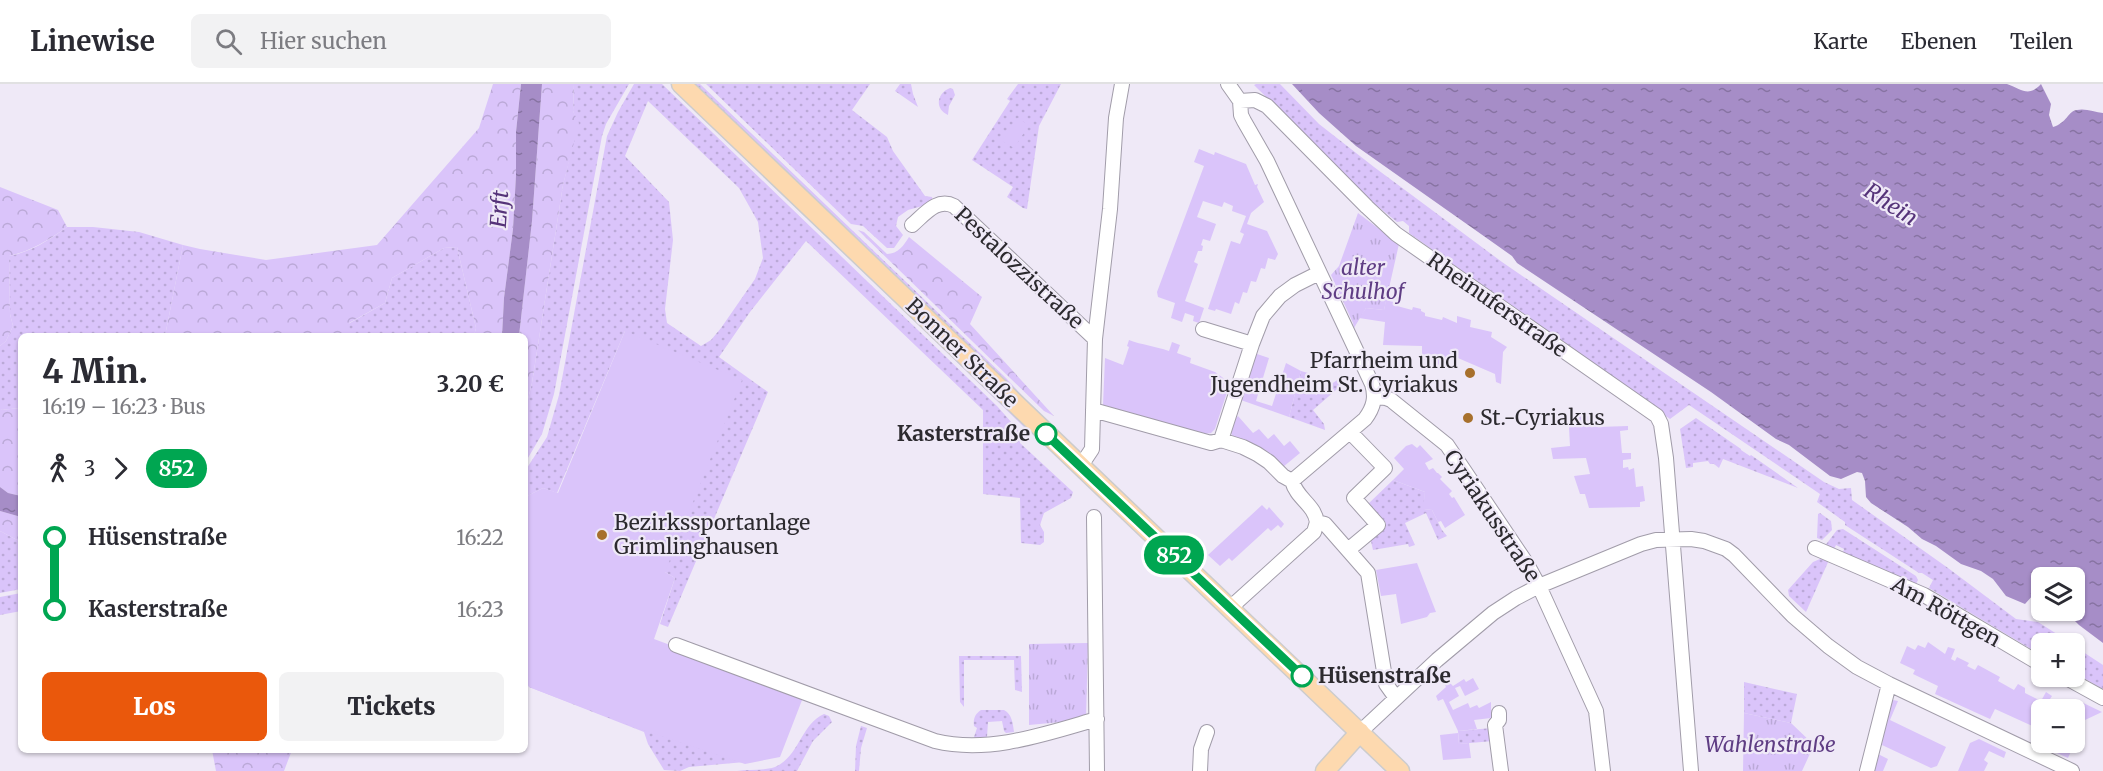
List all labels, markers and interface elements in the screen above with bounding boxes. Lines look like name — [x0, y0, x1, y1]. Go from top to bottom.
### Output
search box — [191, 14, 611, 68]
text: Linewise — [30, 23, 155, 59]
icon: search — [212, 25, 245, 58]
text: Hier suchen — [260, 27, 387, 55]
text: Karte — [1813, 28, 1868, 55]
text: Ebenen — [1901, 28, 1977, 55]
text: Teilen — [2010, 28, 2073, 55]
water label: Rhein — [1859, 176, 1923, 232]
water label: Erft — [484, 189, 514, 229]
street label: Pestalozzistraße — [949, 201, 1089, 334]
street label: Rheinuferstraße — [1422, 246, 1572, 363]
park label: alter Schulhof — [1322, 254, 1407, 305]
street label: Bonner Straße — [900, 292, 1024, 413]
place label: Pfarrheim und Jugendheim St. Cyriakus — [1209, 347, 1458, 398]
text: 4 Min. — [42, 351, 148, 392]
marker: Pfarrheim und Jugendheim St. Cyriakus — [1463, 366, 1477, 380]
text: 3.20 € — [437, 370, 504, 398]
text: 16:19 – 16:23 · Bus — [42, 394, 206, 419]
place label: St.-Cyriakus — [1480, 404, 1605, 431]
marker: St.-Cyriakus — [1461, 411, 1475, 425]
place label: Kasterstraße — [897, 420, 1030, 447]
marker: Kasterstraße — [1035, 423, 1057, 445]
street label: Cyriakusstraße — [1438, 444, 1547, 587]
icon: walk — [42, 452, 75, 485]
icon: forward — [104, 452, 137, 485]
text: 852 — [158, 455, 195, 482]
text: 3 — [84, 456, 95, 481]
place label: Bezirkssportanlage Grimlinghausen — [614, 509, 810, 560]
text: Hüsenstraße — [88, 523, 227, 551]
text: 16:22 — [456, 525, 504, 550]
marker: Bezirkssportanlage Grimlinghausen — [595, 528, 609, 542]
line badge: 852 — [1140, 536, 1208, 574]
text: 852 — [1156, 542, 1192, 569]
map controls — [2031, 567, 2085, 753]
button: layers — [2031, 567, 2085, 621]
street label: Am Röttgen — [1886, 570, 2006, 653]
text: Kasterstraße — [88, 595, 228, 623]
text: 16:23 — [457, 597, 504, 622]
button: + — [2031, 633, 2085, 687]
place label: Hüsenstraße — [1318, 662, 1451, 689]
marker: Hüsenstraße — [1291, 665, 1313, 687]
button: Los — [42, 672, 267, 741]
button: Tickets — [279, 672, 504, 741]
button: − — [2031, 699, 2085, 753]
park label: Wahlenstraße — [1704, 731, 1836, 758]

